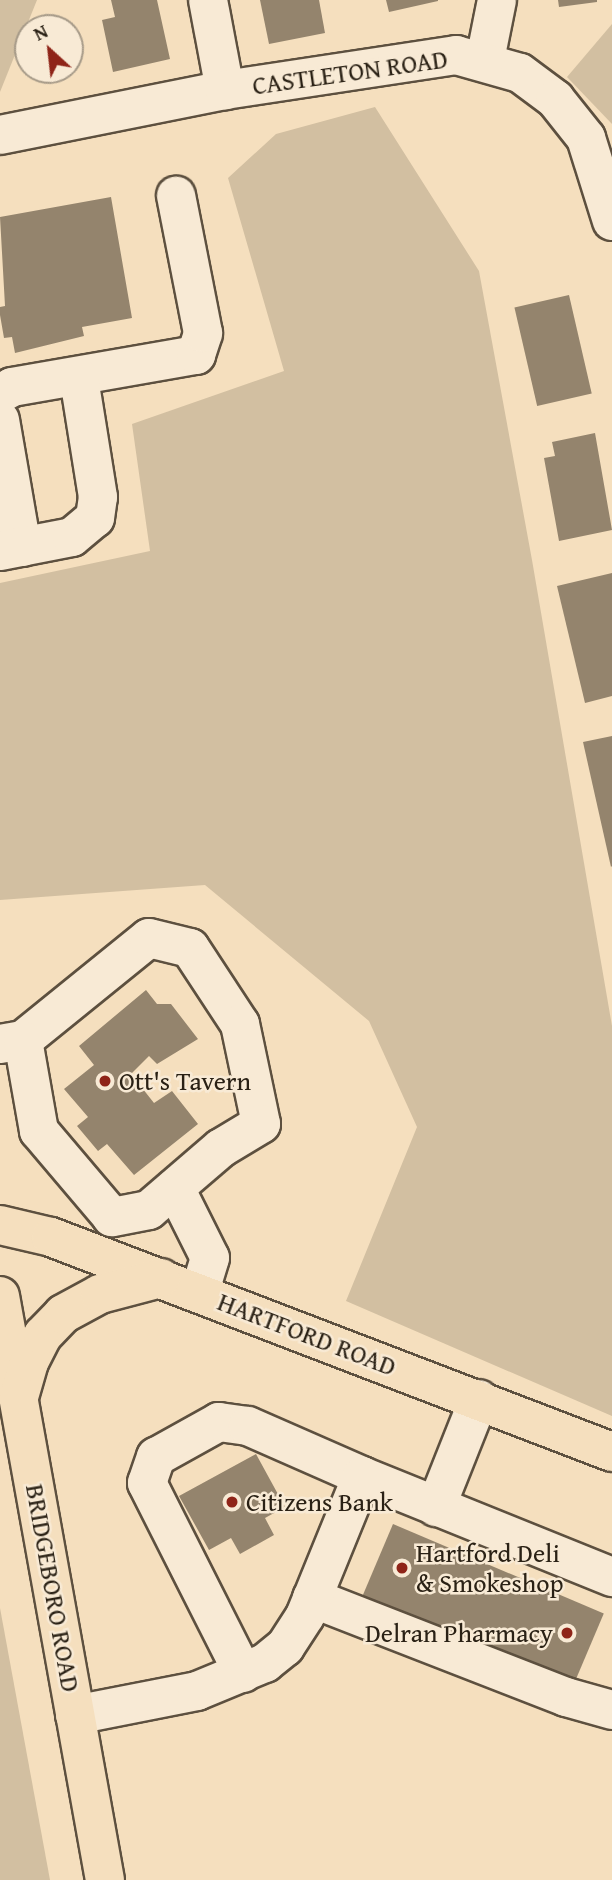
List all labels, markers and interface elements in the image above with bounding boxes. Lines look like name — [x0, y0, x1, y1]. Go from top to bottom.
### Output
north arrow — [14, 14, 84, 84]
text: N — [28, 17, 52, 47]
street label: CASTLETON ROAD — [250, 43, 450, 101]
place label: Ott's Tavern — [119, 1065, 251, 1097]
marker: Ott's Tavern — [97, 1073, 113, 1089]
street label: HARTFORD ROAD — [213, 1286, 401, 1382]
street label: BRIDGEBORO ROAD — [19, 1482, 87, 1694]
place label: Citizens Bank — [246, 1486, 393, 1518]
marker: Citizens Bank — [224, 1494, 240, 1510]
place label: Hartford Deli & Smokeshop — [416, 1537, 564, 1598]
marker: Hartford Deli & Smokeshop — [394, 1560, 410, 1576]
place label: Delran Pharmacy — [365, 1617, 553, 1649]
marker: Delran Pharmacy — [559, 1625, 575, 1641]

